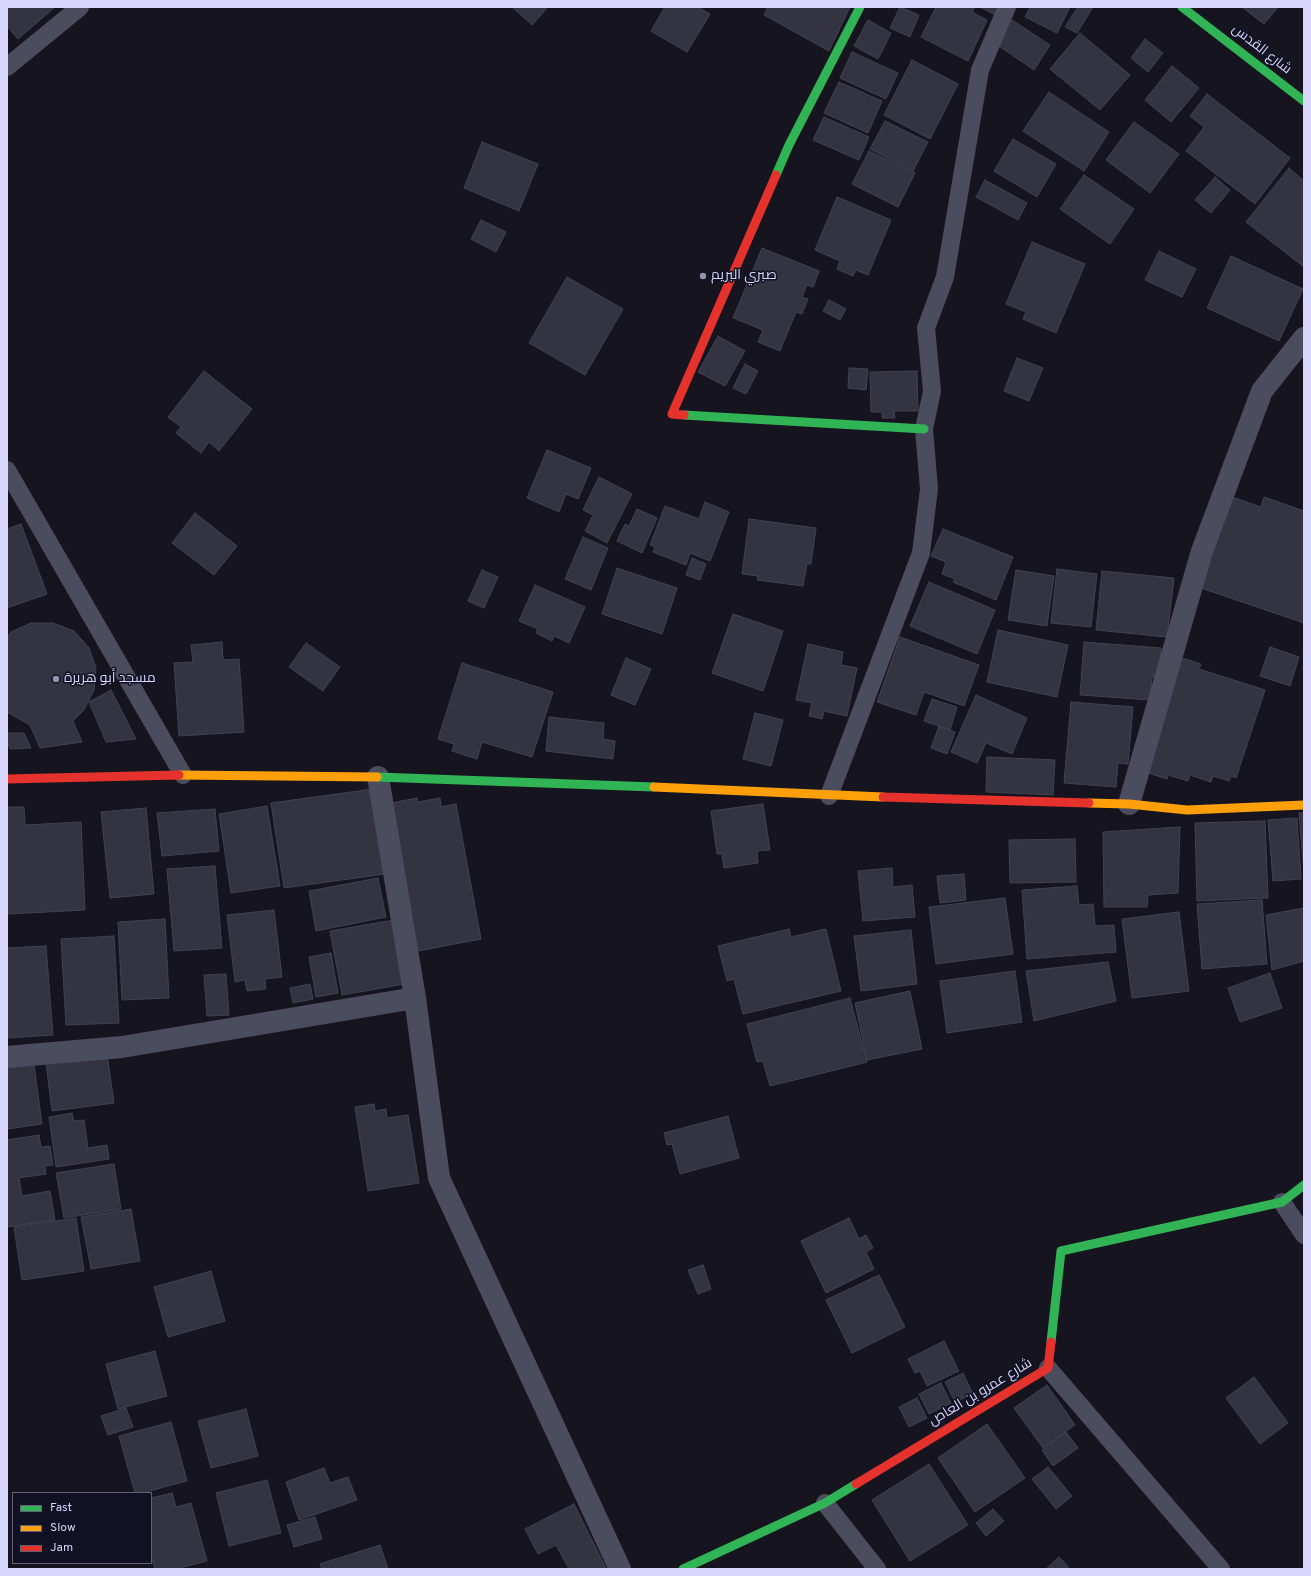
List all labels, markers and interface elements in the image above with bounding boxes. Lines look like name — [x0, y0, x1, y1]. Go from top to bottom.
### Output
street label: شارع القدس — [1228, 21, 1294, 79]
place label: صبري البريم — [711, 268, 777, 284]
marker: صبري البريم — [698, 271, 708, 281]
place label: مسجد أبو هريرة — [64, 671, 156, 687]
marker: مسجد أبو هريرة — [51, 674, 61, 684]
street label: شارع عمرو بن العاص — [926, 1356, 1036, 1430]
legend — [12, 1492, 152, 1564]
text: Fast — [50, 1500, 72, 1516]
text: Slow — [50, 1520, 76, 1536]
text: Jam — [50, 1540, 73, 1556]

